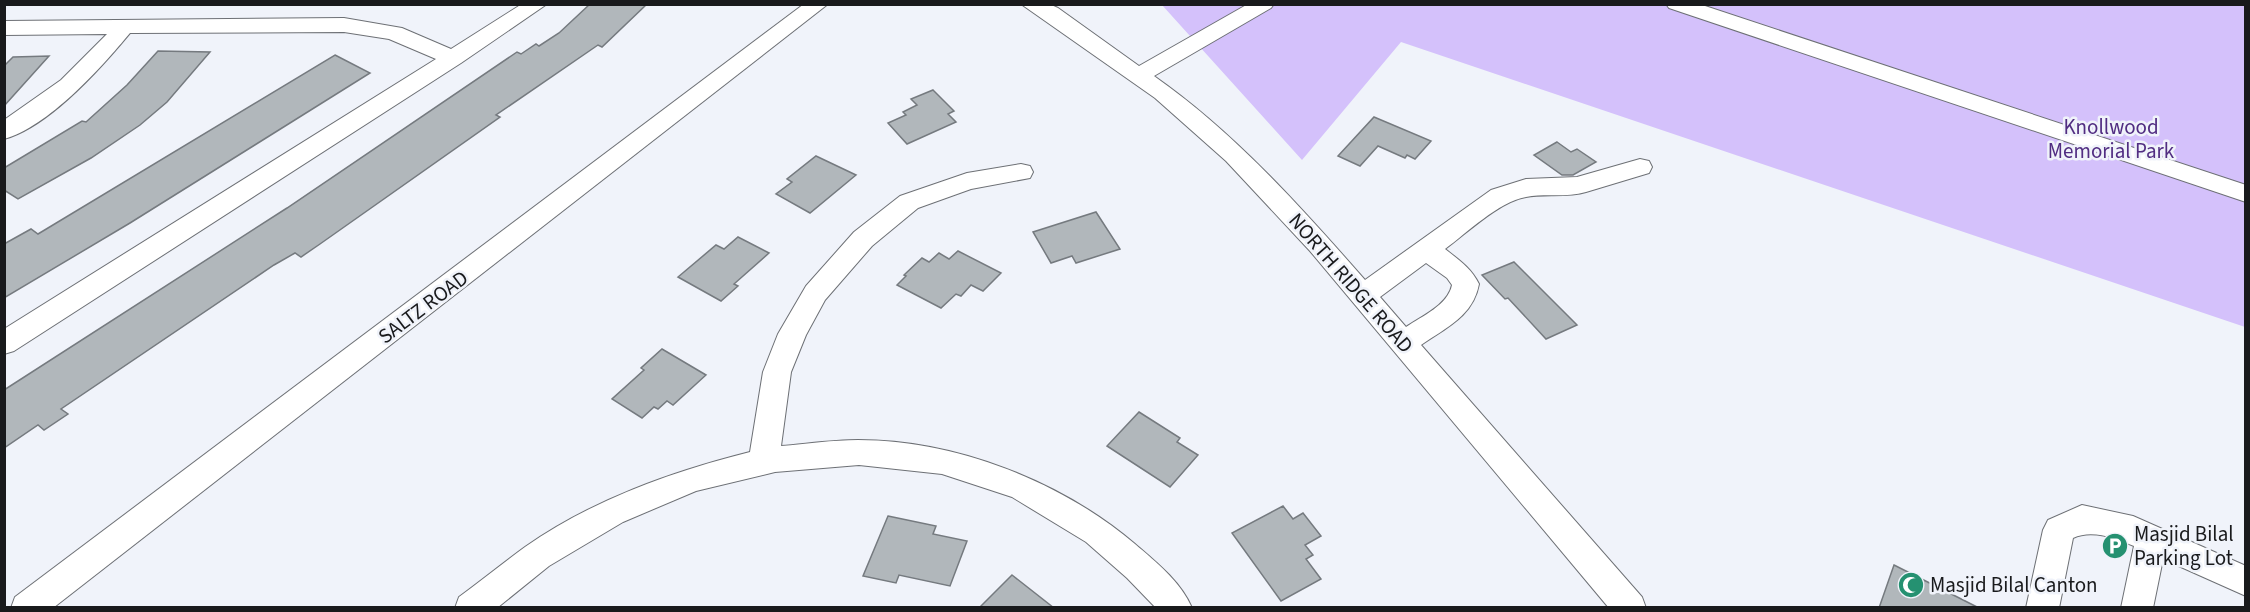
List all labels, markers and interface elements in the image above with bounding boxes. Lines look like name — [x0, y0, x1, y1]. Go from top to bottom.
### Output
park label: Knollwood Memorial Park — [2048, 112, 2175, 166]
street label: NORTH RIDGE ROAD — [1282, 206, 1420, 360]
street label: SALTZ ROAD — [372, 263, 474, 351]
place label: Masjid Bilal Parking Lot — [2134, 519, 2234, 573]
parking icon: Masjid Bilal Parking Lot — [2100, 531, 2130, 561]
mosque icon: Masjid Bilal Canton — [1896, 570, 1926, 600]
place label: Masjid Bilal Canton — [1930, 570, 2098, 600]

